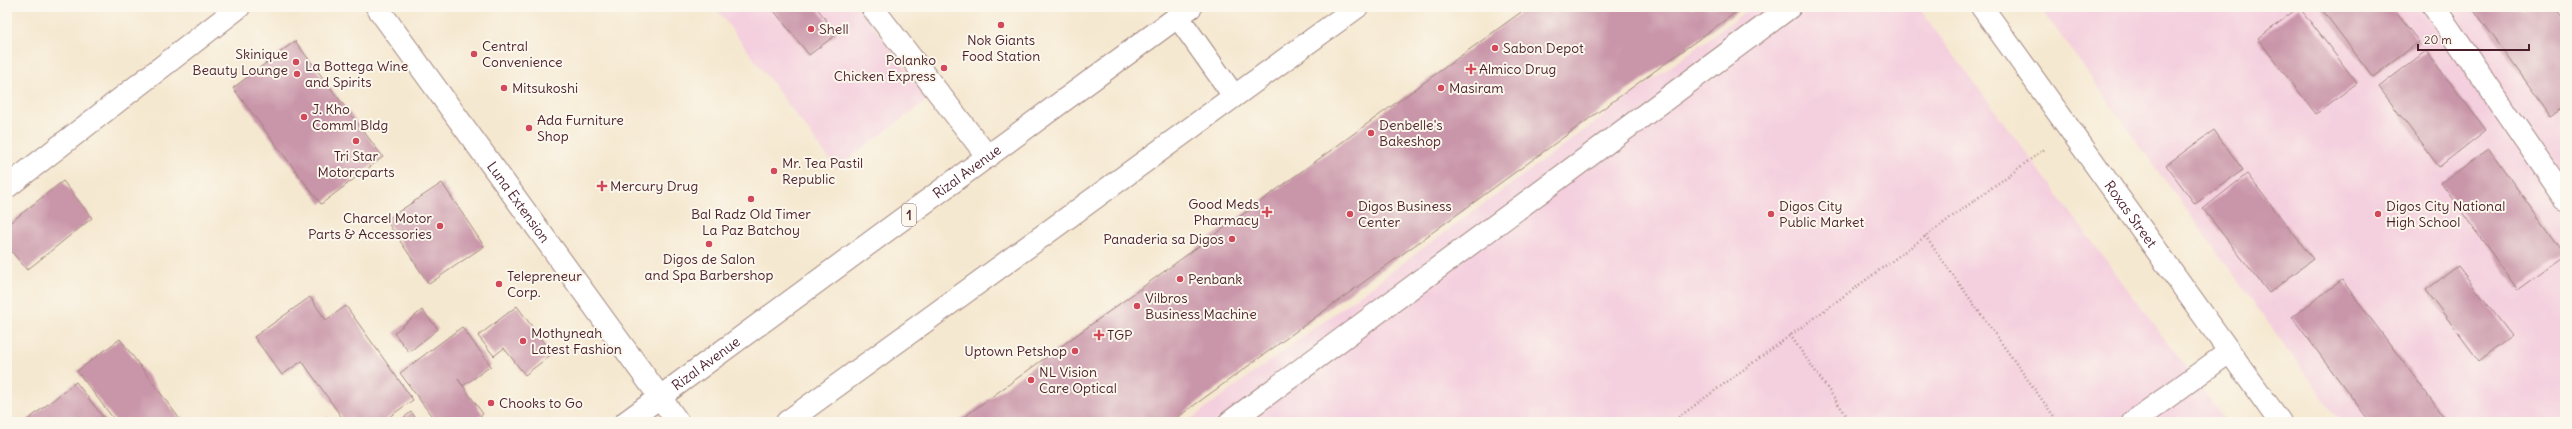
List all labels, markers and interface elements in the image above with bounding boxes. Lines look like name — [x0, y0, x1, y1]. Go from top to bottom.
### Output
place label: Shell — [819, 20, 849, 38]
marker: Nok Giants Food Station — [996, 20, 1006, 30]
marker: Shell — [806, 24, 816, 34]
scale bar — [2418, 26, 2529, 52]
place label: Nok Giants Food Station — [962, 31, 1040, 65]
text: 20 m — [2424, 32, 2452, 47]
place label: Central Convenience — [482, 37, 563, 71]
place label: Sabon Depot — [1503, 39, 1584, 57]
marker: Sabon Depot — [1490, 43, 1500, 53]
place label: Skinique Beauty Lounge — [192, 45, 288, 79]
marker: Central Convenience — [469, 49, 479, 59]
place label: Polanko Chicken Express — [834, 51, 936, 85]
marker: Skinique Beauty Lounge — [291, 57, 301, 67]
place label: La Bottega Wine and Spirits — [305, 57, 408, 91]
place label: Almico Drug — [1479, 60, 1556, 78]
marker: Polanko Chicken Express — [939, 63, 949, 73]
marker: Almico Drug — [1466, 64, 1476, 74]
marker: La Bottega Wine and Spirits — [292, 69, 302, 79]
place label: Mitsukoshi — [512, 79, 578, 97]
place label: Masiram — [1449, 79, 1504, 97]
marker: Mitsukoshi — [499, 83, 509, 93]
marker: Masiram — [1436, 83, 1446, 93]
place label: J. Kho Comml Bldg — [312, 100, 388, 134]
place label: Ada Furniture Shop — [537, 111, 624, 145]
marker: J. Kho Comml Bldg — [299, 112, 309, 122]
place label: Denbelle's Bakeshop — [1379, 116, 1443, 150]
marker: Ada Furniture Shop — [524, 123, 534, 133]
marker: Denbelle's Bakeshop — [1366, 128, 1376, 138]
marker: Tri Star Motorcparts — [351, 136, 361, 146]
street label: Rizal Avenue — [929, 141, 1005, 203]
place label: Tri Star Motorcparts — [317, 147, 395, 181]
place label: Mr. Tea Pastil Republic — [782, 154, 863, 188]
street label: Luna Extension — [483, 158, 554, 246]
marker: Mr. Tea Pastil Republic — [769, 166, 779, 176]
place label: Mercury Drug — [610, 177, 698, 195]
street label: Roxas Street — [2101, 177, 2161, 251]
marker: Mercury Drug — [597, 181, 607, 191]
marker: Bal Radz Old Timer La Paz Batchoy — [746, 194, 756, 204]
place label: Good Meds Pharmacy — [1188, 195, 1259, 229]
place label: Digos Business Center — [1358, 197, 1452, 231]
place label: Digos City Public Market — [1779, 197, 1865, 231]
place label: Digos City National High School — [2386, 197, 2505, 231]
road number: 1 — [902, 204, 916, 226]
place label: Bal Radz Old Timer La Paz Batchoy — [691, 205, 811, 239]
marker: Good Meds Pharmacy — [1262, 207, 1272, 217]
place label: Charcel Motor Parts & Accessories — [308, 209, 432, 243]
marker: Digos Business Center — [1345, 209, 1355, 219]
marker: Digos City Public Market — [1766, 209, 1776, 219]
marker: Digos City National High School — [2373, 209, 2383, 219]
marker: Charcel Motor Parts & Accessories — [435, 221, 445, 231]
place label: Panaderia sa Digos — [1103, 230, 1224, 248]
marker: Panaderia sa Digos — [1227, 234, 1237, 244]
marker: Digos de Salon and Spa Barbershop — [704, 239, 714, 249]
place label: Digos de Salon and Spa Barbershop — [645, 250, 773, 284]
place label: Telepreneur Corp. — [507, 267, 582, 301]
place label: Penbank — [1188, 270, 1243, 288]
marker: Penbank — [1175, 274, 1185, 284]
marker: Telepreneur Corp. — [494, 279, 504, 289]
place label: Vilbros Business Machine — [1145, 289, 1257, 323]
marker: Vilbros Business Machine — [1132, 301, 1142, 311]
place label: Mothyneah Latest Fashion — [531, 324, 622, 358]
place label: TGP — [1107, 326, 1132, 344]
marker: TGP — [1094, 330, 1104, 340]
street label: Rizal Avenue — [668, 332, 743, 394]
marker: Mothyneah Latest Fashion — [518, 336, 528, 346]
place label: Uptown Petshop — [964, 342, 1067, 360]
marker: Uptown Petshop — [1070, 346, 1080, 356]
place label: NL Vision Care Optical — [1039, 363, 1117, 397]
marker: NL Vision Care Optical — [1026, 375, 1036, 385]
place label: Chooks to Go — [499, 394, 583, 412]
marker: Chooks to Go — [486, 398, 496, 408]

